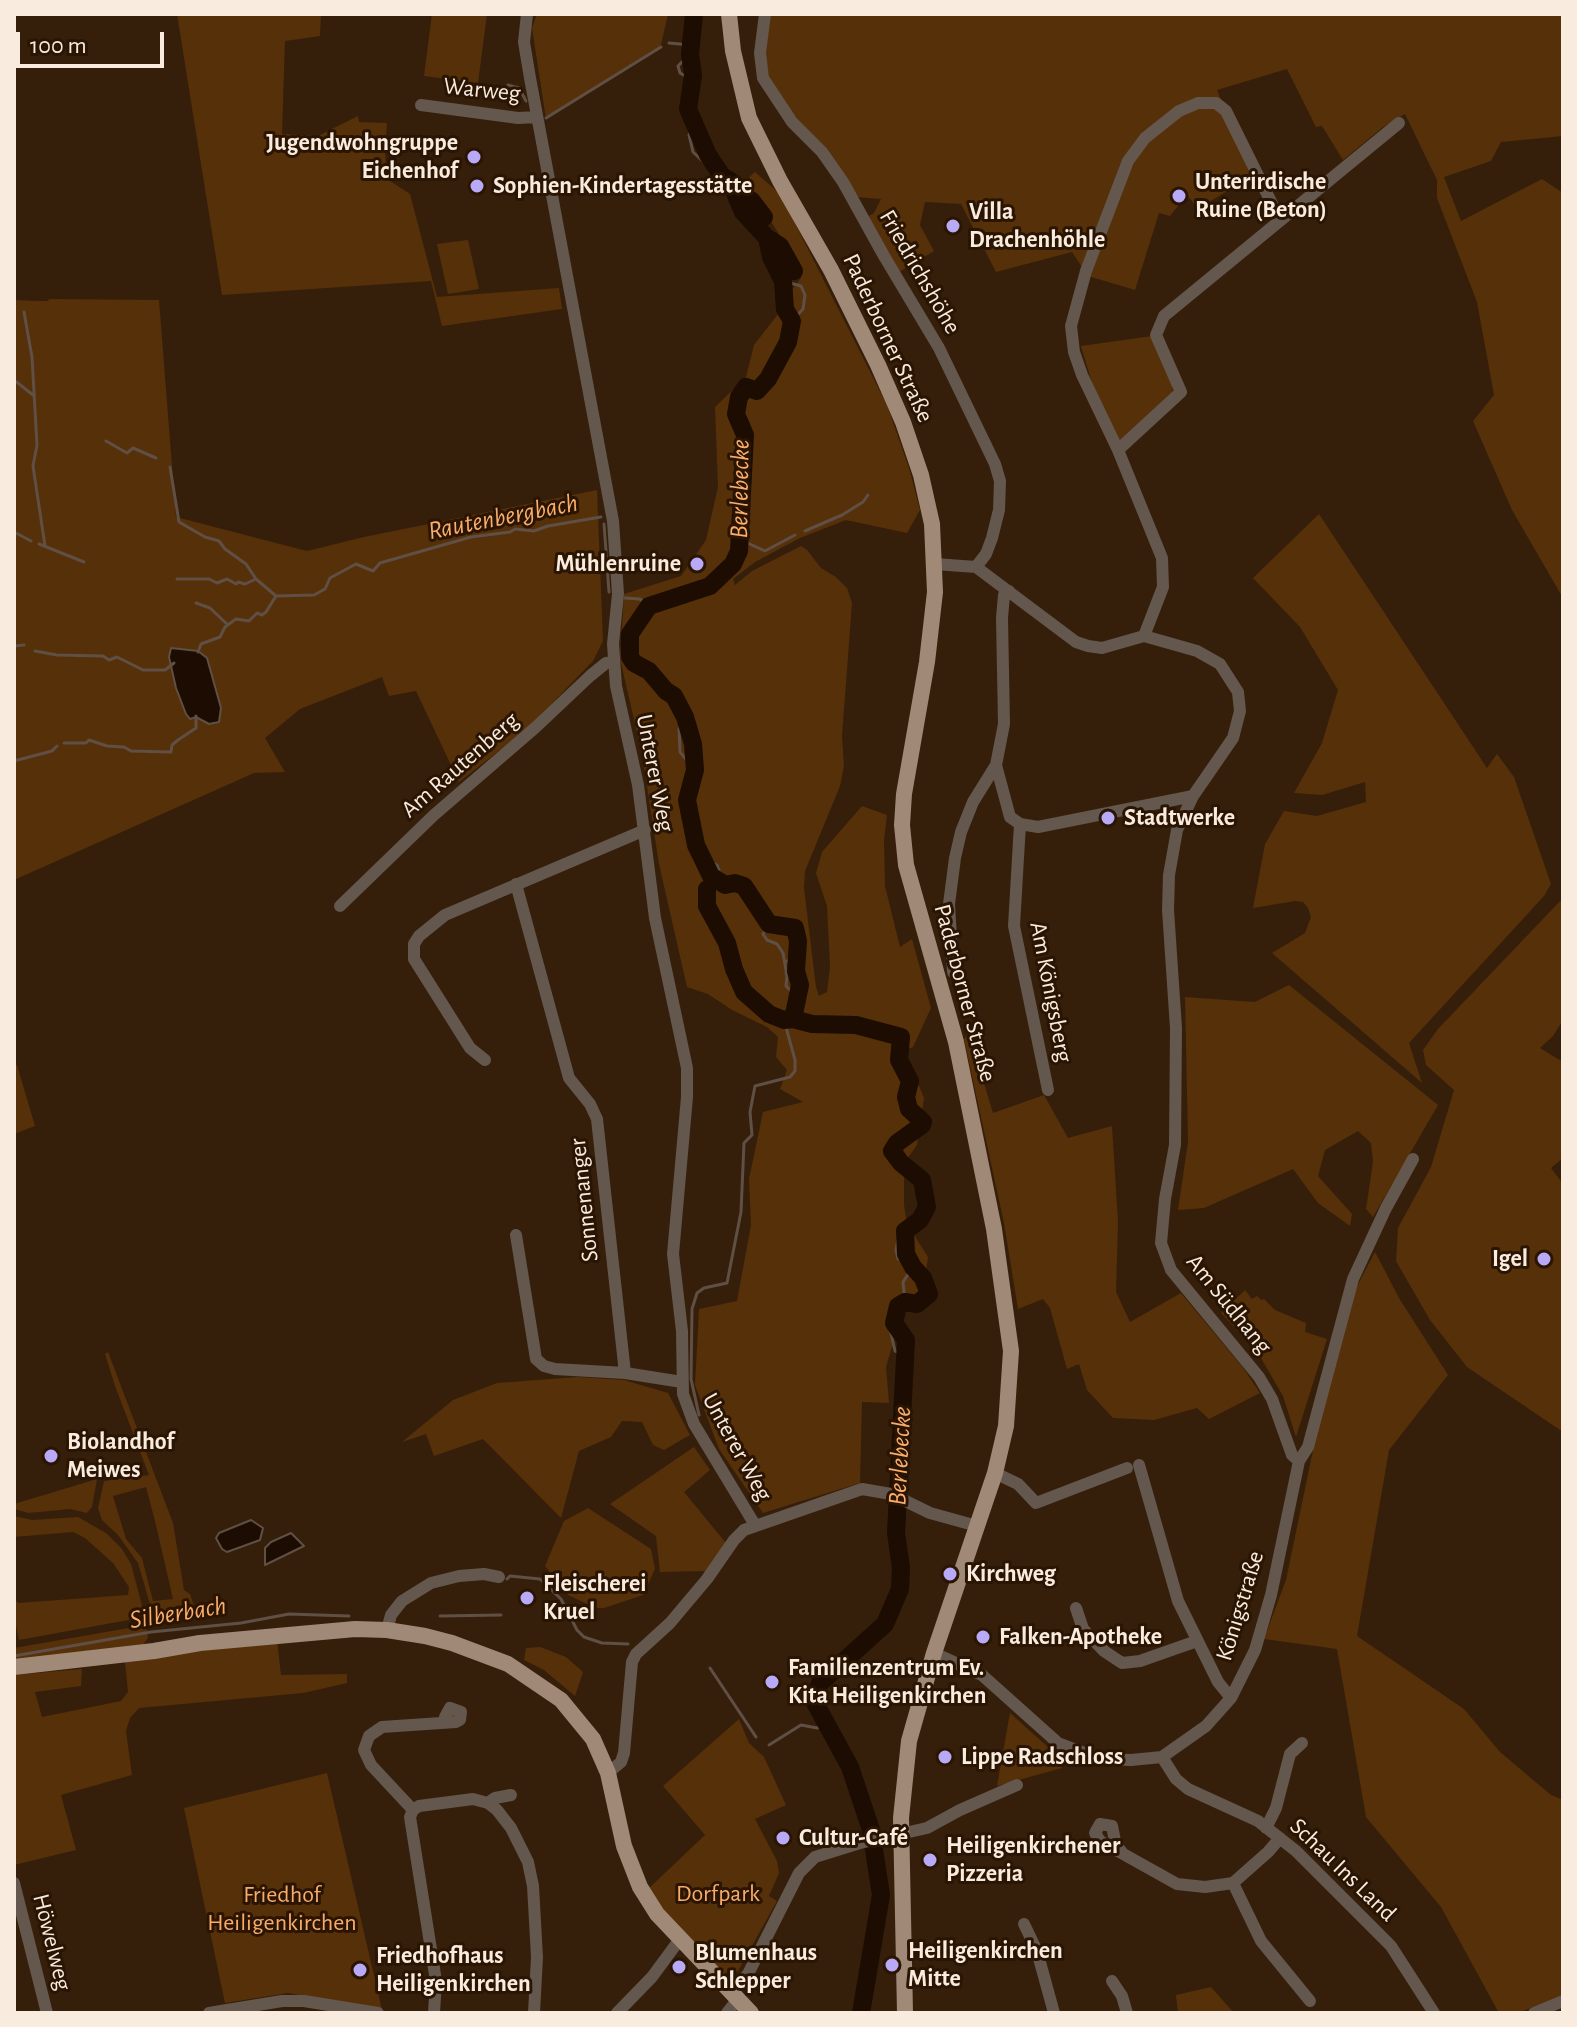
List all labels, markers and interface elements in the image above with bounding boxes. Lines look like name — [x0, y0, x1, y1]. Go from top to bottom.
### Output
scale bar — [20, 16, 168, 66]
text: 100 m — [30, 34, 87, 58]
street label: Warweg — [442, 72, 522, 108]
place label: Jugendwohngruppe Eichenhof — [266, 129, 458, 185]
marker: Jugendwohngruppe Eichenhof — [465, 148, 483, 166]
place label: Unterirdische Ruine (Beton) — [1195, 168, 1327, 224]
place label: Sophien-Kindertagesstätte — [493, 172, 752, 200]
marker: Sophien-Kindertagesstätte — [468, 177, 486, 195]
marker: Unterirdische Ruine (Beton) — [1170, 187, 1188, 205]
place label: Villa Drachenhöhle — [969, 198, 1105, 254]
street label: Friedrichshöhe — [873, 205, 967, 339]
marker: Villa Drachenhöhle — [944, 217, 962, 235]
street label: Paderborner Straße — [836, 249, 940, 427]
water label: Berlebecke — [724, 439, 756, 539]
water label: Rautenbergbach — [426, 487, 580, 547]
place label: Mühlenruine — [555, 550, 681, 578]
marker: Mühlenruine — [688, 555, 706, 573]
street label: Am Rautenberg — [395, 706, 525, 824]
street label: Unterer Weg — [630, 712, 680, 834]
place label: Stadtwerke — [1124, 804, 1235, 832]
marker: Stadtwerke — [1099, 809, 1117, 827]
street label: Paderborner Straße — [927, 901, 1003, 1085]
street label: Am Königsberg — [1023, 919, 1079, 1065]
street label: Sonnenanger — [563, 1137, 605, 1263]
place label: Igel — [1492, 1245, 1528, 1273]
street label: Am Südhang — [1180, 1248, 1278, 1360]
marker: Igel — [1535, 1250, 1553, 1268]
street label: Unterer Weg — [696, 1388, 778, 1506]
water label: Berlebecke — [882, 1406, 918, 1506]
place label: Biolandhof Meiwes — [67, 1428, 174, 1484]
marker: Biolandhof Meiwes — [42, 1447, 60, 1465]
street label: Königstraße — [1210, 1548, 1270, 1664]
place label: Kirchweg — [966, 1560, 1056, 1588]
marker: Kirchweg — [941, 1565, 959, 1583]
place label: Fleischerei Kruel — [543, 1570, 646, 1626]
marker: Fleischerei Kruel — [518, 1589, 536, 1607]
water label: Silberbach — [127, 1590, 229, 1636]
place label: Falken-Apotheke — [999, 1623, 1162, 1651]
marker: Falken-Apotheke — [974, 1628, 992, 1646]
place label: Familienzentrum Ev. Kita Heiligenkirchen — [788, 1654, 986, 1710]
marker: Familienzentrum Ev. Kita Heiligenkirchen — [763, 1673, 781, 1691]
place label: Lippe Radschloss — [961, 1743, 1123, 1771]
marker: Lippe Radschloss — [936, 1748, 954, 1766]
street label: Schau Ins Land — [1284, 1812, 1402, 1928]
place label: Cultur-Café — [799, 1824, 908, 1852]
marker: Cultur-Café — [774, 1829, 792, 1847]
place label: Heiligenkirchener Pizzeria — [946, 1832, 1120, 1888]
marker: Heiligenkirchener Pizzeria — [921, 1851, 939, 1869]
park label: Dorfpark — [676, 1880, 760, 1908]
park label: Friedhof Heiligenkirchen — [207, 1881, 357, 1937]
street label: Höwelweg — [26, 1891, 78, 1993]
place label: Heiligenkirchen Mitte — [908, 1937, 1063, 1993]
place label: Blumenhaus Schlepper — [695, 1939, 817, 1995]
place label: Friedhofhaus Heiligenkirchen — [376, 1942, 531, 1998]
marker: Heiligenkirchen Mitte — [883, 1956, 901, 1974]
marker: Blumenhaus Schlepper — [670, 1958, 688, 1976]
marker: Friedhofhaus Heiligenkirchen — [351, 1961, 369, 1979]

